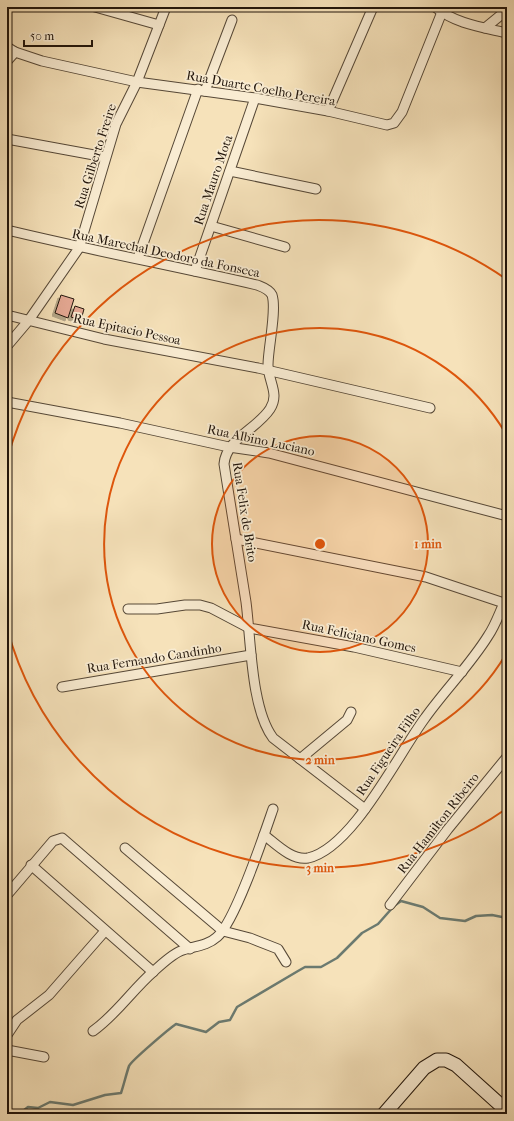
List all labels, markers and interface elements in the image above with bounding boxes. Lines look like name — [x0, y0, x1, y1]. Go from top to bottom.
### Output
scale bar — [24, 22, 92, 48]
text: 50 m — [30, 29, 54, 43]
street label: Rua Duarte Coelho Pereira — [185, 67, 338, 109]
street label: Rua Gilberto Freire — [71, 101, 119, 210]
street label: Rua Mauro Mota — [191, 132, 236, 227]
street label: Rua Marechal Deodoro da Fonseca — [71, 226, 262, 280]
street label: Rua Epitacio Pessoa — [72, 310, 183, 348]
street label: Rua Albino Luciano — [206, 421, 317, 459]
street label: Rua Felix de Brito — [230, 461, 260, 563]
centre of rings — [313, 537, 327, 551]
text: 1 min — [414, 537, 443, 551]
street label: Rua Feliciano Gomes — [301, 617, 418, 655]
street label: Rua Fernando Candinho — [86, 640, 223, 676]
street label: Rua Figueira Filho — [353, 704, 423, 798]
text: 2 min — [305, 753, 336, 767]
street label: Rua Hamilton Ribeiro — [394, 769, 482, 876]
text: 3 min — [306, 861, 335, 876]

